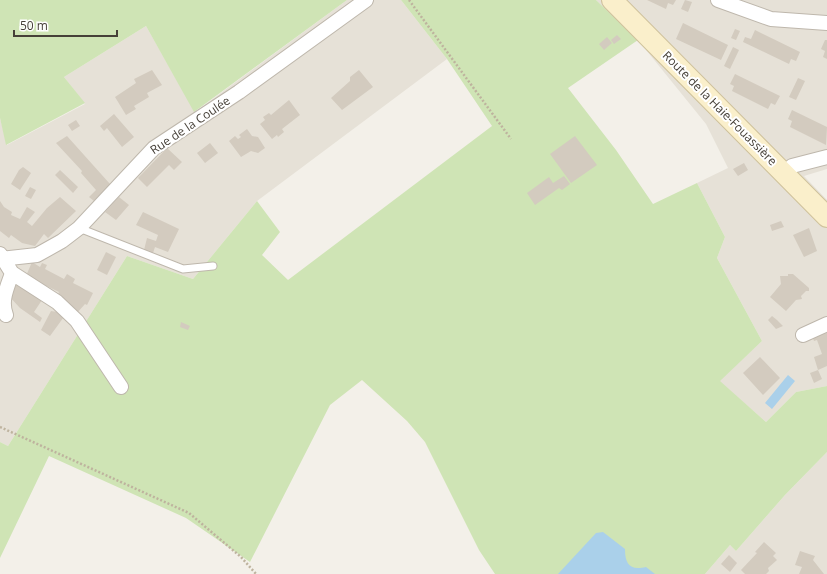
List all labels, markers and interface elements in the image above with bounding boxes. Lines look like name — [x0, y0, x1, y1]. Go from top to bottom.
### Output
scale bar — [14, 12, 117, 38]
text: 50 m — [20, 17, 48, 34]
street label: Route de la Haie-Fouassière — [659, 47, 781, 169]
street label: Rue de la Coulée — [147, 92, 234, 158]

